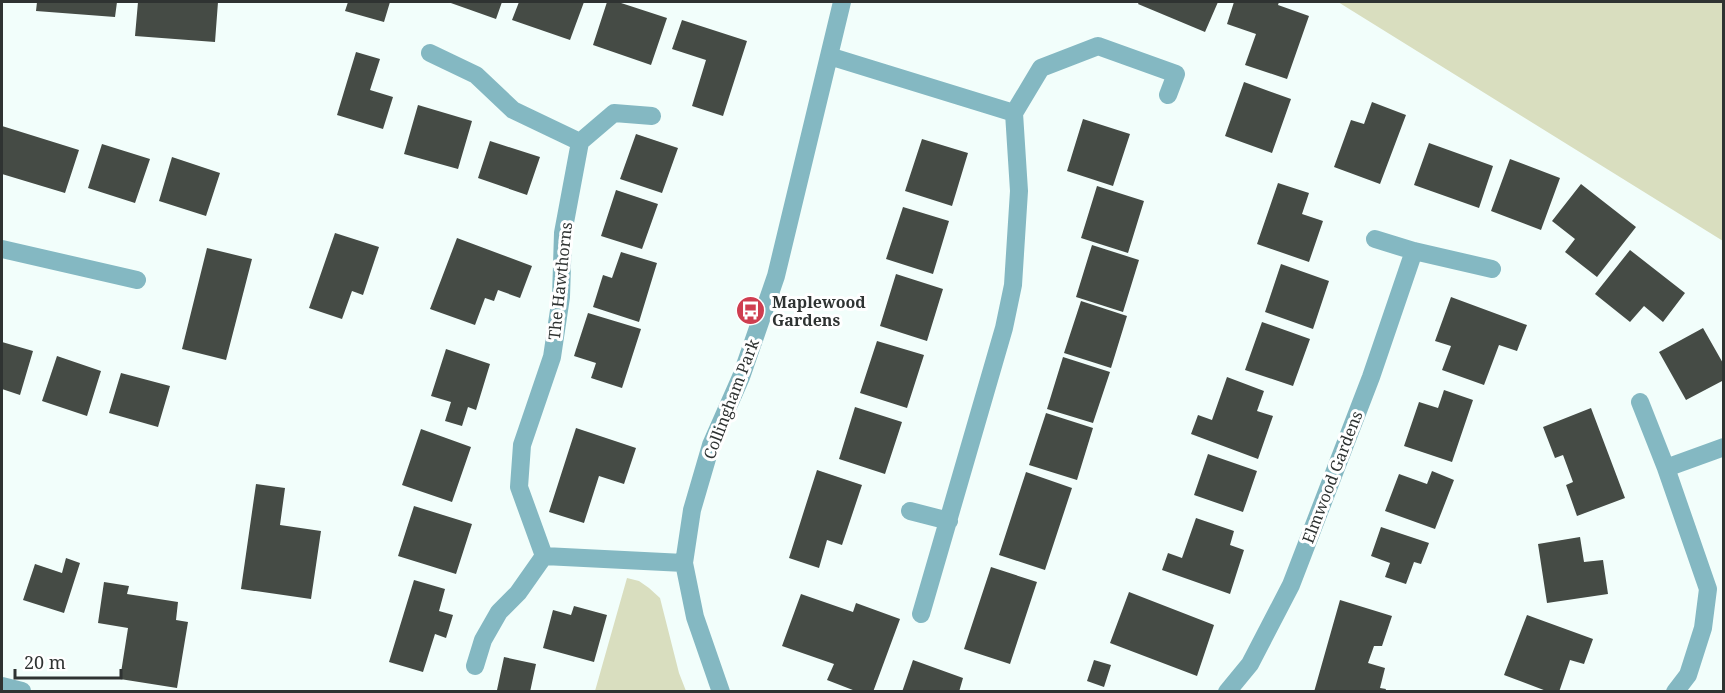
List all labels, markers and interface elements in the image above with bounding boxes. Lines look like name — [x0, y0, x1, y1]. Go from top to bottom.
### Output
street label: The Hawthorns — [543, 221, 577, 341]
place label: Maplewood Gardens — [772, 291, 866, 331]
bus stop icon: Maplewood Gardens — [735, 295, 767, 327]
street label: Collingham Park — [698, 335, 764, 462]
street label: Elmwood Gardens — [1297, 408, 1367, 546]
scale bar — [15, 642, 122, 680]
text: 20 m — [24, 650, 66, 674]

